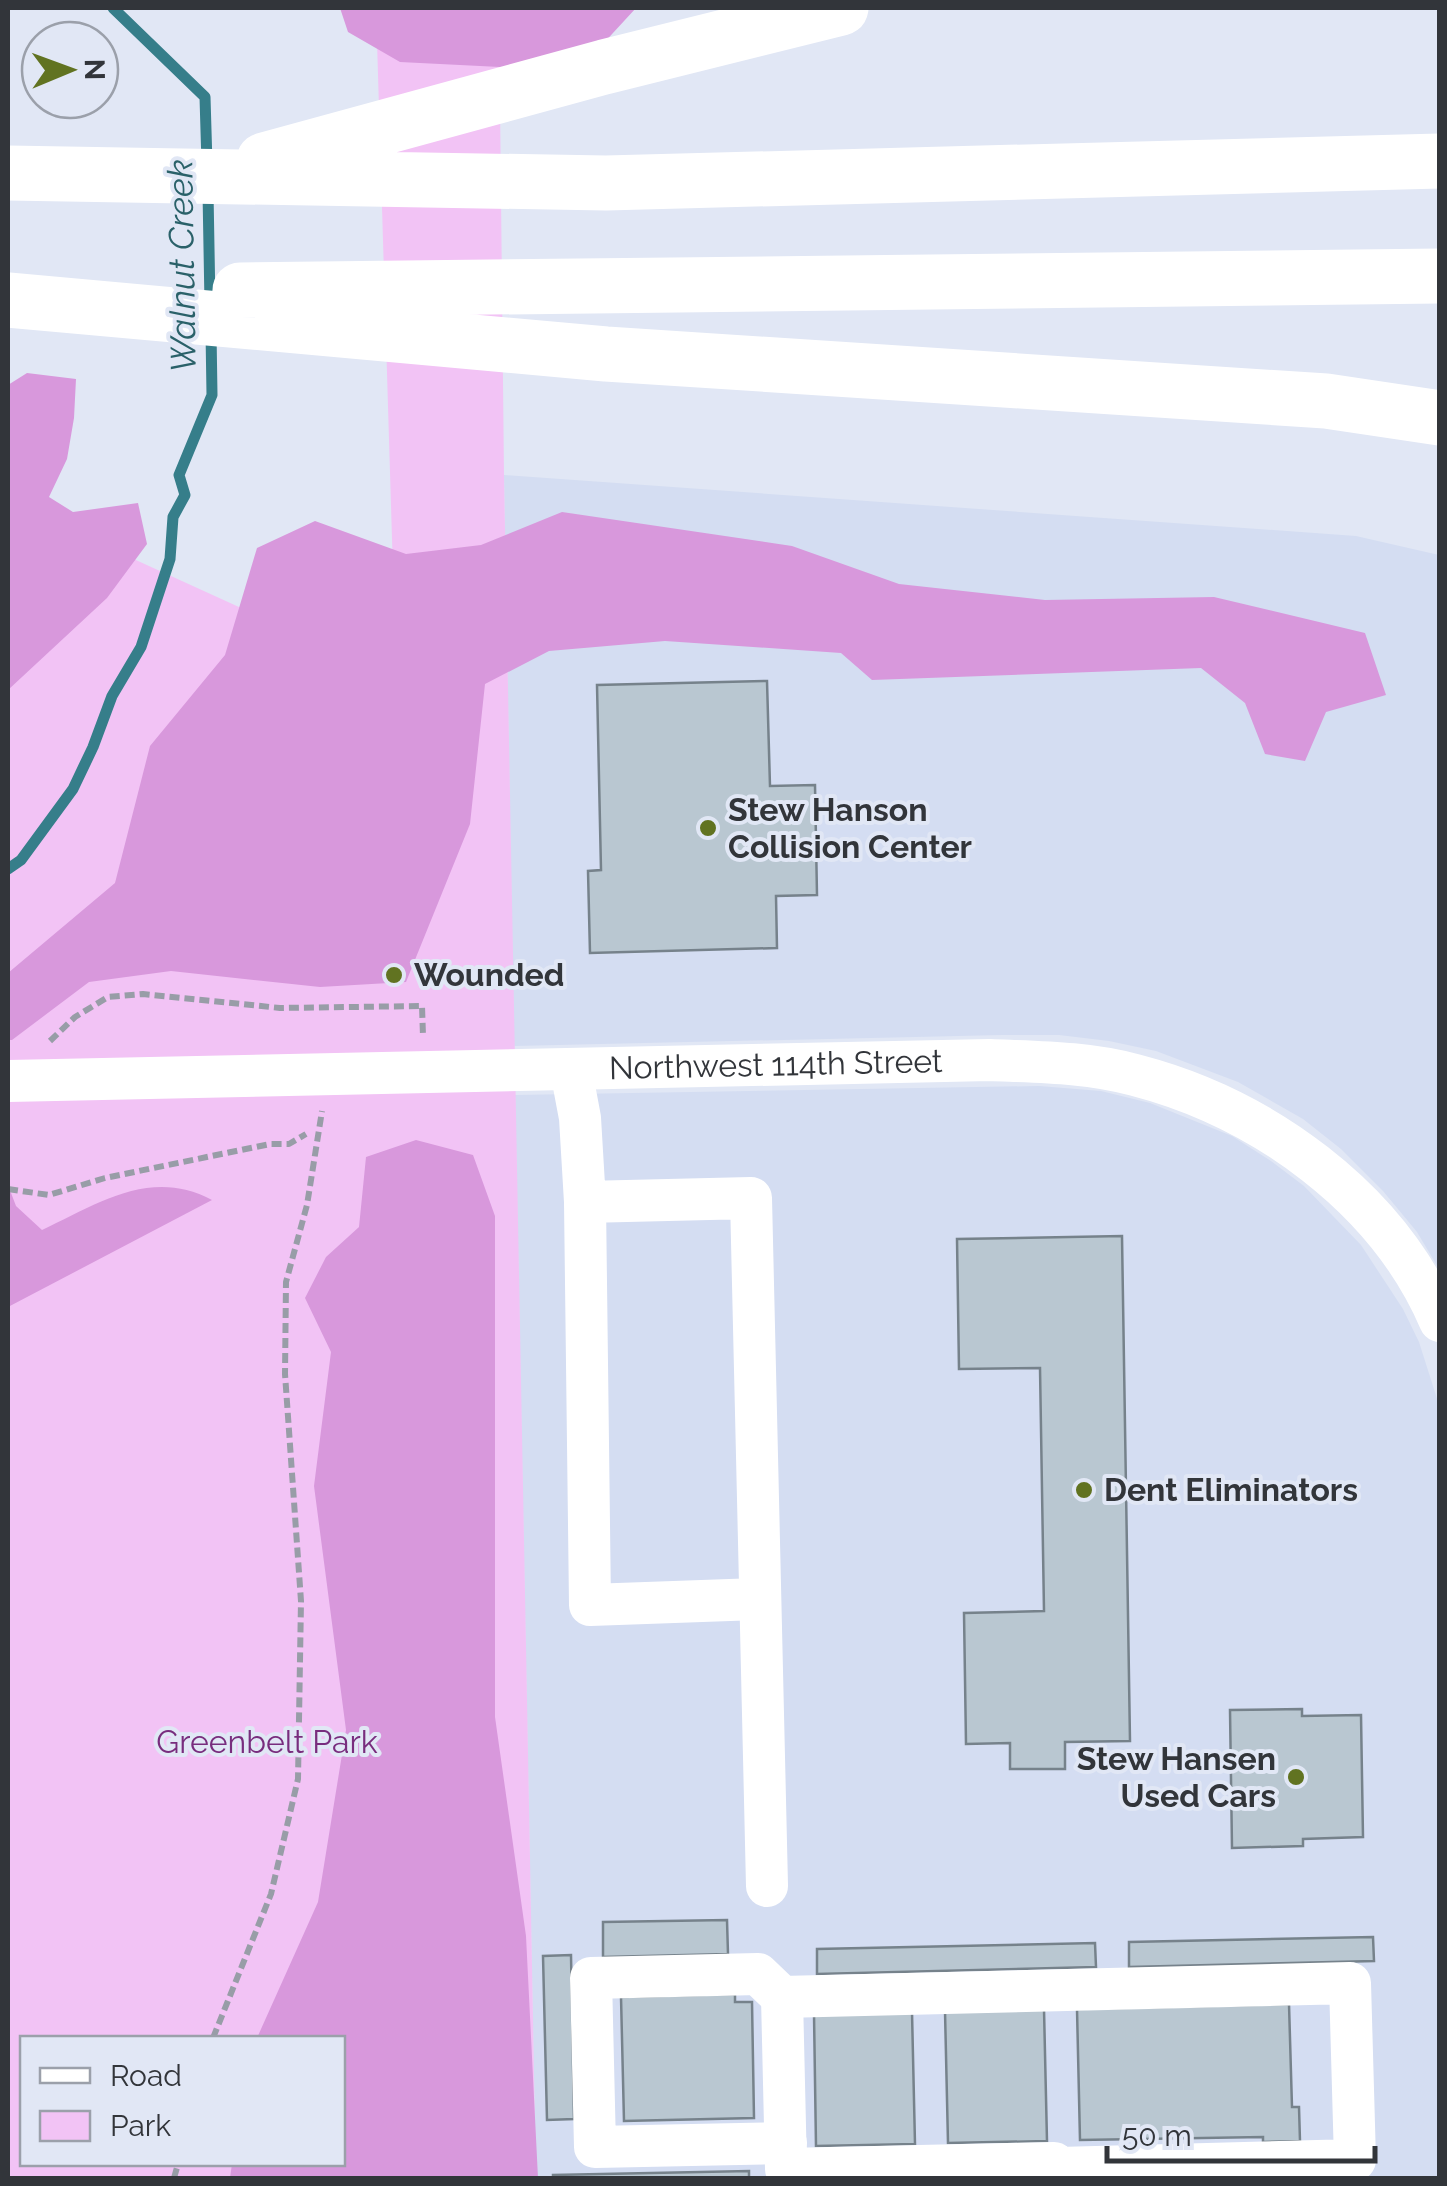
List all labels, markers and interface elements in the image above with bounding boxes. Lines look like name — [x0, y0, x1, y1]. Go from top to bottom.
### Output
north arrow — [20, 20, 120, 120]
text: N — [78, 59, 111, 81]
water label: Walnut Creek — [159, 159, 204, 373]
place label: Stew Hanson Collision Center — [728, 791, 972, 865]
marker: Stew Hanson Collision Center — [697, 817, 719, 839]
place label: Wounded — [414, 956, 564, 993]
marker: Wounded — [383, 964, 405, 986]
street label: Northwest 114th Street — [609, 1042, 943, 1086]
place label: Dent Eliminators — [1104, 1471, 1358, 1508]
marker: Dent Eliminators — [1073, 1479, 1095, 1501]
park label: Greenbelt Park — [156, 1723, 378, 1760]
place label: Stew Hansen Used Cars — [1077, 1740, 1276, 1814]
marker: Stew Hansen Used Cars — [1285, 1766, 1307, 1788]
legend — [20, 2036, 345, 2166]
text: Road — [110, 2058, 182, 2093]
scale bar — [1107, 2101, 1374, 2163]
text: Park — [110, 2108, 171, 2143]
text: 50 m — [1122, 2118, 1192, 2153]

